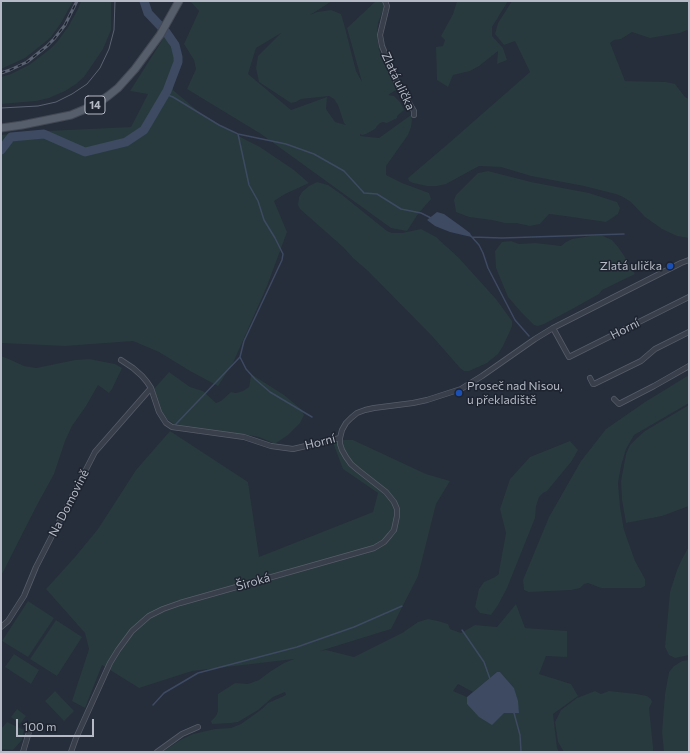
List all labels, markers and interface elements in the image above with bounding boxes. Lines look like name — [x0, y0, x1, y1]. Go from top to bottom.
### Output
street label: Zlatá ulička — [378, 50, 418, 112]
road number: 14 — [85, 96, 105, 114]
place label: Zlatá ulička — [600, 259, 662, 273]
marker: Zlatá ulička — [665, 261, 675, 271]
street label: Horní — [608, 316, 642, 342]
place label: Proseč nad Nisou, u překladiště — [467, 379, 563, 407]
marker: Proseč nad Nisou, u překladiště — [454, 388, 464, 398]
street label: Horní — [303, 431, 337, 453]
street label: Na Domovině — [46, 467, 92, 539]
street label: Široká — [234, 570, 272, 594]
scale bar — [18, 711, 96, 737]
text: 100 m — [23, 719, 57, 733]

